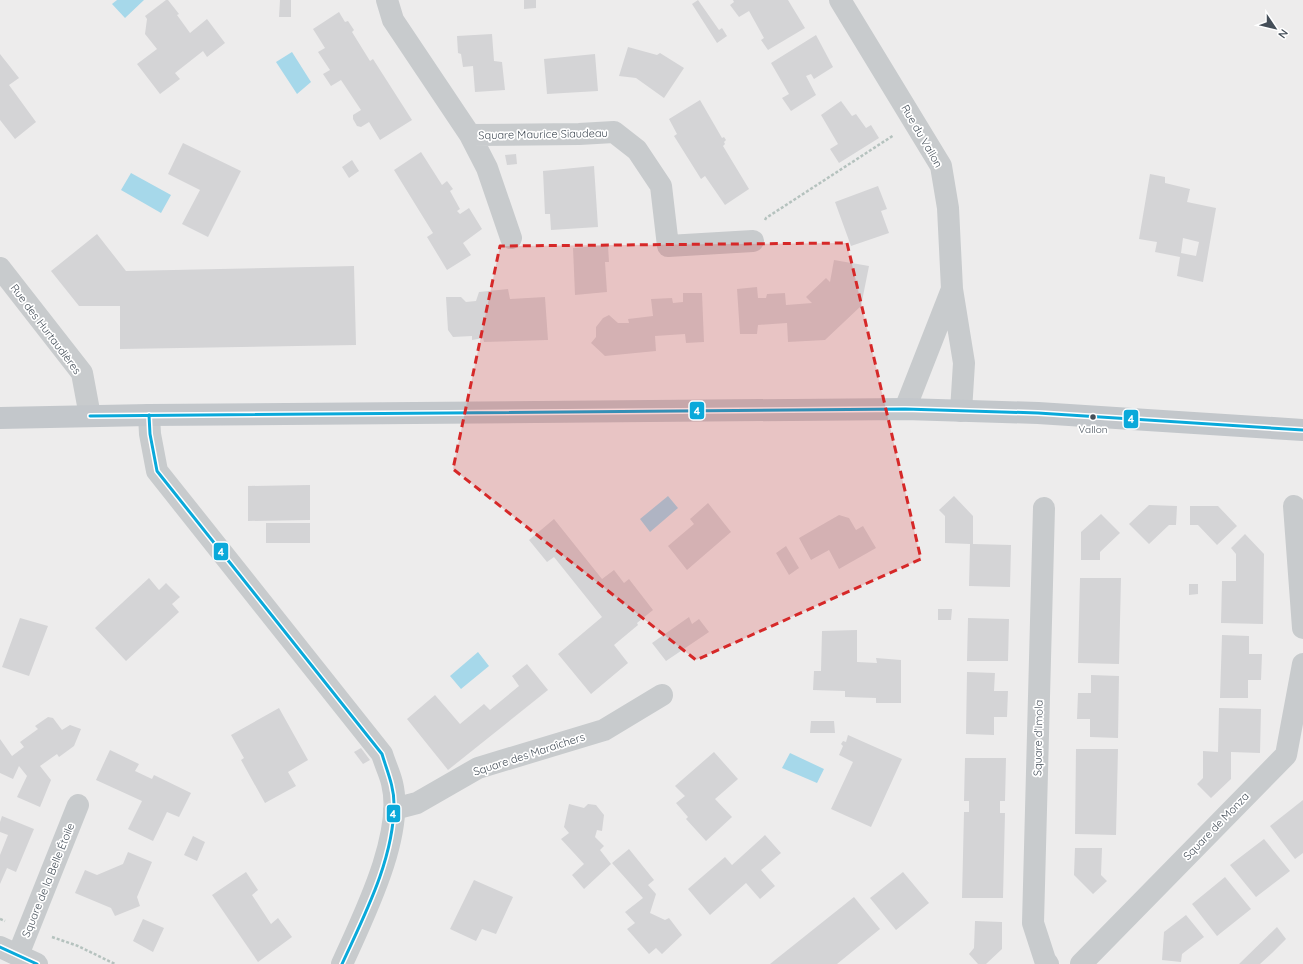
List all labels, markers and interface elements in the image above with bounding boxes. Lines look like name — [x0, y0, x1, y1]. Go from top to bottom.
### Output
north arrow — [1255, 8, 1295, 48]
text: N — [1275, 26, 1291, 41]
street label: Rue du Vallon — [898, 102, 946, 170]
street label: Square Maurice Siaudeau — [478, 126, 608, 142]
street label: Rue des Hurtaudières — [8, 281, 84, 377]
line badge: 4 — [689, 401, 705, 420]
text: 4 — [694, 404, 701, 418]
line badge: 4 — [1123, 409, 1139, 429]
marker: Vallon — [1088, 412, 1098, 422]
text: 4 — [1128, 412, 1135, 426]
place label: Vallon — [1079, 423, 1107, 436]
line badge: 4 — [213, 542, 229, 561]
text: 4 — [218, 545, 225, 559]
street label: Square d’Imola — [1030, 700, 1046, 776]
street label: Square des Maraîchers — [471, 729, 587, 779]
street label: Square de Monza — [1180, 789, 1252, 863]
line badge: 4 — [386, 804, 401, 823]
text: 4 — [390, 807, 397, 821]
street label: Square de la Belle Étoile — [19, 821, 77, 939]

